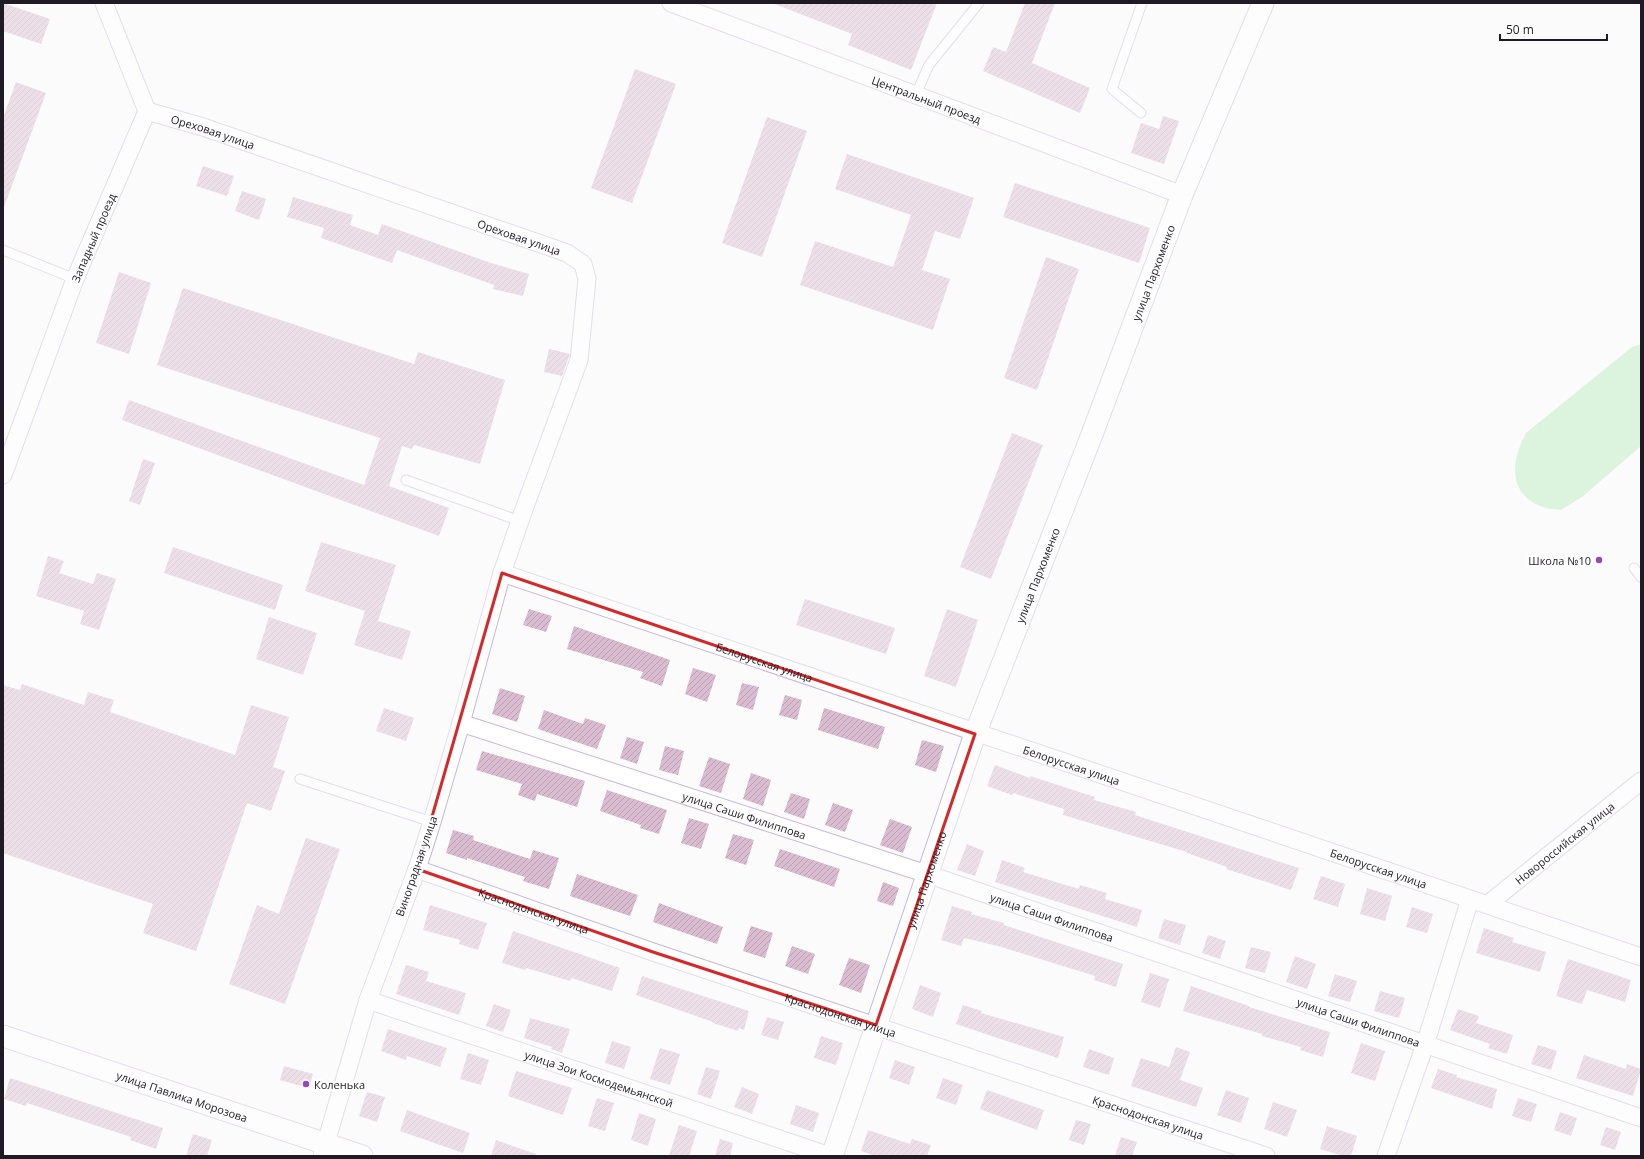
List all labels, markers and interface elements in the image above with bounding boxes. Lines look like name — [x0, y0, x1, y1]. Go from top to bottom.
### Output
scale bar — [1500, 16, 1607, 42]
text: 50 m — [1506, 21, 1534, 38]
street label: Центральный проезд — [870, 72, 984, 127]
street label: Ореховая улица — [169, 111, 257, 152]
street label: Западный проезд — [67, 190, 119, 284]
street label: Ореховая улица — [476, 215, 563, 258]
street label: улица Пархоменко — [1128, 222, 1178, 323]
street label: улица Пархоменко — [1012, 525, 1063, 625]
place label: Школа №10 — [1528, 553, 1591, 568]
marker: Школа №10 — [1594, 555, 1604, 565]
street label: Белорусская улица — [714, 638, 815, 685]
street label: Белорусская улица — [1021, 741, 1122, 788]
street label: улица Саши Филиппова — [681, 788, 808, 842]
street label: Новороссийская улица — [1512, 798, 1617, 887]
street label: Виноградная улица — [392, 814, 440, 918]
street label: улица Пархоменко — [902, 829, 949, 930]
street label: Белорусская улица — [1328, 844, 1429, 891]
street label: Краснодонская улица — [477, 884, 591, 936]
street label: улица Саши Филиппова — [988, 889, 1116, 945]
street label: Краснодонская улица — [783, 989, 898, 1040]
street label: улица Саши Филиппова — [1295, 994, 1422, 1049]
street label: улица Зои Космодемьянской — [523, 1046, 675, 1110]
street label: улица Павлика Морозова — [115, 1067, 250, 1125]
place label: Коленька — [314, 1077, 365, 1092]
marker: Коленька — [301, 1079, 311, 1089]
street label: Краснодонская улица — [1091, 1091, 1206, 1142]

